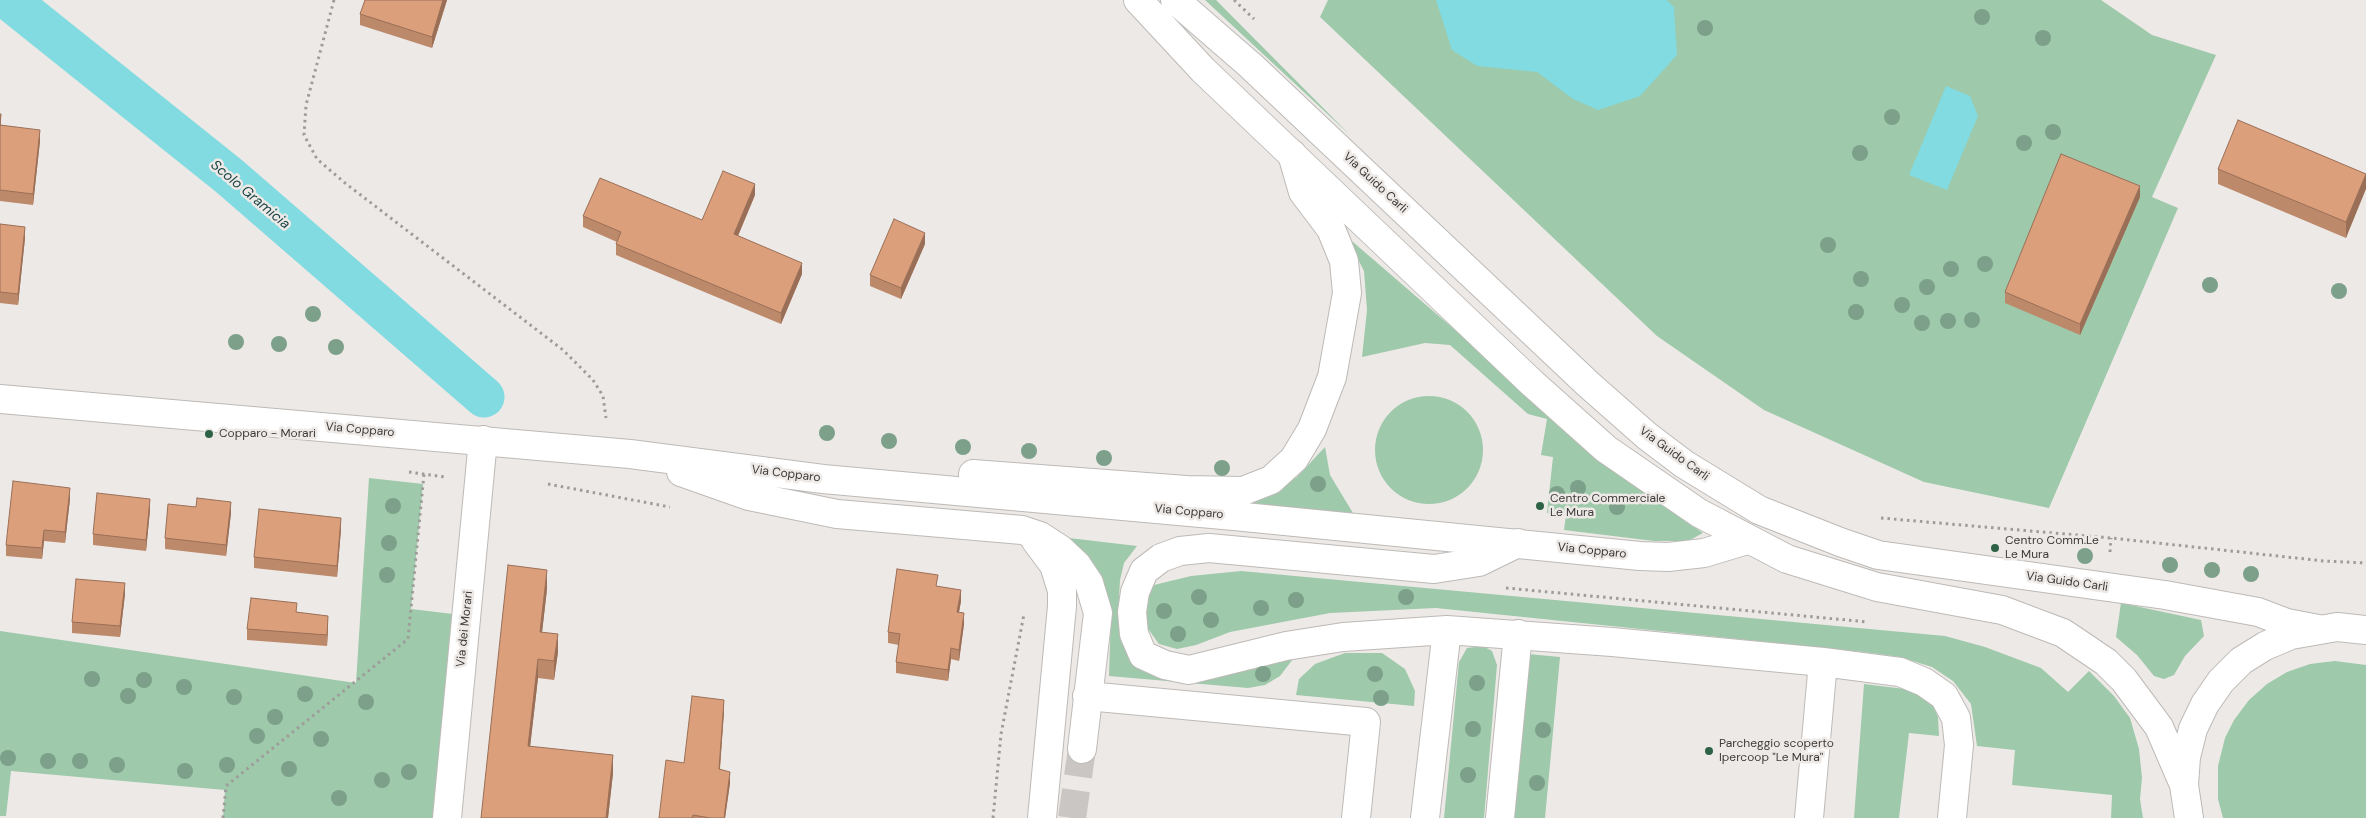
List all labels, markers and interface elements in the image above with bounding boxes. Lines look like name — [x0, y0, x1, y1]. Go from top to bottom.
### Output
street label: Via Guido Carli — [1340, 150, 1410, 216]
water label: Scolo Gramicia — [207, 157, 293, 233]
street label: Via Copparo — [325, 420, 395, 440]
street label: Via Guido Carli — [1636, 424, 1712, 484]
place label: Copparo - Morari — [219, 427, 316, 441]
marker: Copparo - Morari — [203, 428, 215, 440]
street label: Via Copparo — [751, 463, 821, 485]
place label: Centro Commerciale Le Mura — [1550, 492, 1665, 520]
marker: Centro Commerciale Le Mura — [1534, 500, 1546, 512]
street label: Via Copparo — [1154, 502, 1224, 522]
place label: Centro Comm.Le Le Mura — [2005, 534, 2099, 562]
street label: Via Copparo — [1557, 540, 1627, 562]
marker: Centro Comm.Le Le Mura — [1989, 542, 2001, 554]
street label: Via Guido Carli — [2025, 569, 2109, 595]
street label: Via dei Morari — [454, 590, 476, 668]
place label: Parcheggio scoperto Ipercoop "Le Mura" — [1719, 737, 1834, 765]
marker: Parcheggio scoperto Ipercoop "Le Mura" — [1703, 745, 1715, 757]

